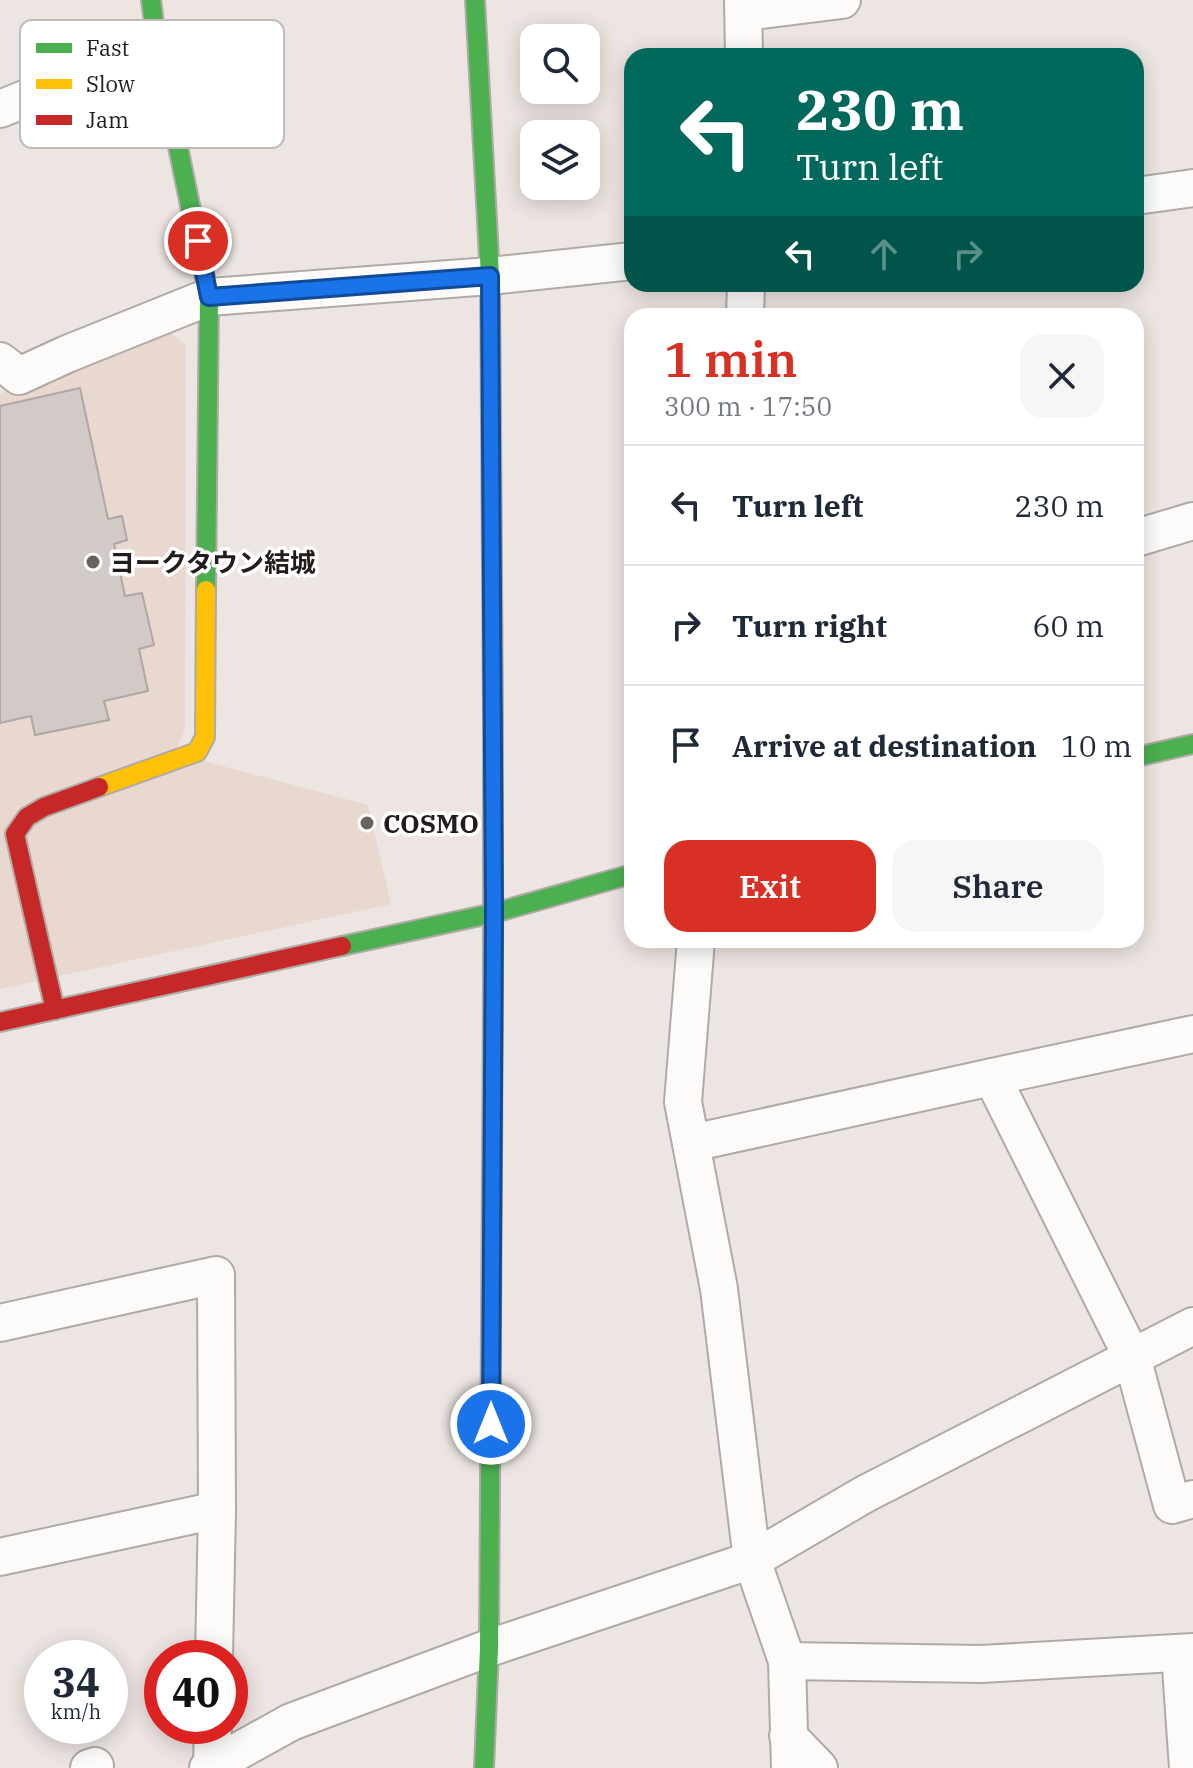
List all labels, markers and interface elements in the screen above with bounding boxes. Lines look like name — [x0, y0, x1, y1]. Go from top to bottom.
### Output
legend — [20, 20, 284, 148]
map controls — [520, 24, 600, 200]
button: search — [520, 24, 600, 104]
text: Fast — [86, 33, 129, 62]
text: Slow — [86, 69, 135, 98]
text: 230 m — [796, 73, 964, 145]
icon: left — [664, 80, 768, 184]
text: Jam — [86, 105, 129, 134]
button: layers — [520, 120, 600, 200]
text: Turn left — [796, 143, 943, 190]
pin — [164, 207, 232, 275]
icon: arrive — [176, 219, 220, 263]
icon: left — [778, 232, 822, 276]
icon: ahead — [862, 232, 906, 276]
icon: right — [946, 232, 990, 276]
text: 1 min — [664, 328, 797, 390]
button: close — [1020, 334, 1104, 418]
text: 300 m · 17:50 — [664, 389, 832, 423]
icon: left — [664, 483, 708, 527]
text: Turn left — [732, 486, 864, 525]
text: 230 m — [1014, 486, 1104, 525]
place label: ヨークタウン結城 — [109, 545, 316, 579]
marker: ヨークタウン結城 — [84, 553, 102, 571]
icon: right — [664, 603, 708, 647]
text: Turn right — [732, 606, 887, 645]
text: 60 m — [1032, 606, 1104, 645]
icon: arrive — [664, 723, 708, 767]
text: Arrive at destination — [732, 726, 1037, 765]
text: 10 m — [1061, 726, 1132, 765]
place label: COSMO — [383, 806, 479, 840]
marker: COSMO — [358, 814, 376, 832]
button: Exit — [664, 840, 876, 932]
button: Share — [892, 840, 1104, 932]
position arrow — [449, 1382, 533, 1466]
speed limit sign: 40 — [144, 1640, 248, 1744]
text: 34 — [52, 1656, 100, 1708]
text: km/h — [51, 1698, 101, 1725]

